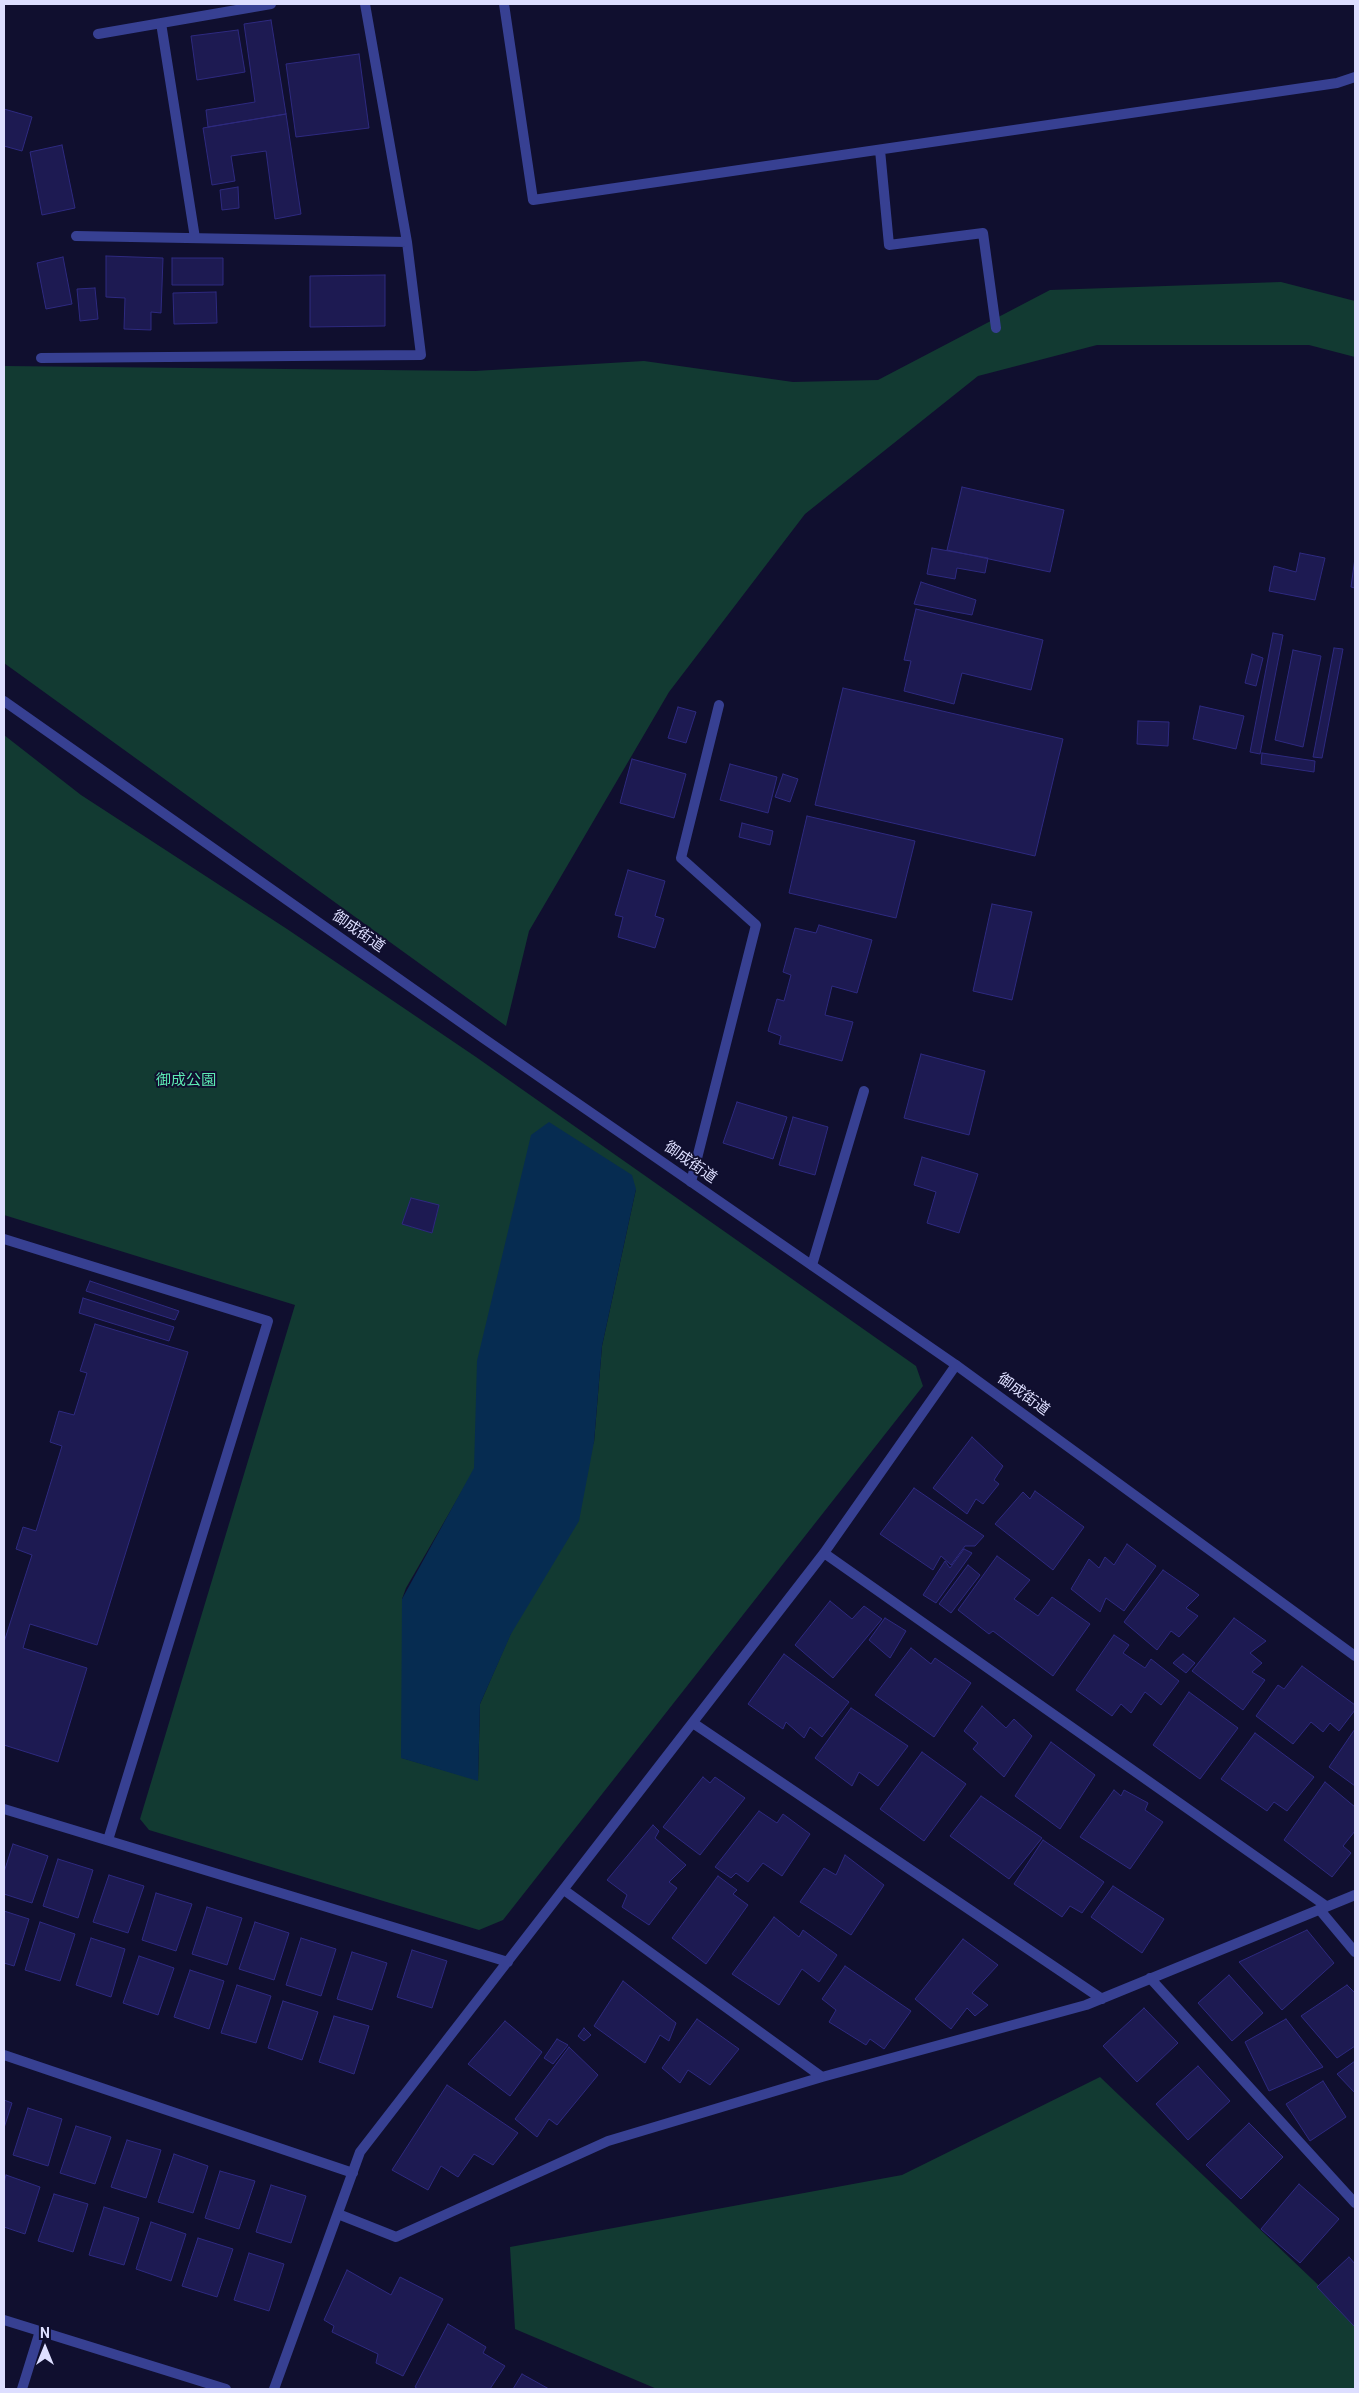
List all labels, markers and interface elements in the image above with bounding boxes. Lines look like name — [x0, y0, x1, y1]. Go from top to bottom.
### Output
street label: 御成街道 — [328, 907, 388, 957]
park label: 御成公園 — [156, 1072, 216, 1090]
street label: 御成街道 — [660, 1138, 720, 1188]
street label: 御成街道 — [993, 1370, 1053, 1420]
north arrow — [20, 2323, 70, 2373]
text: N — [40, 2325, 50, 2341]

